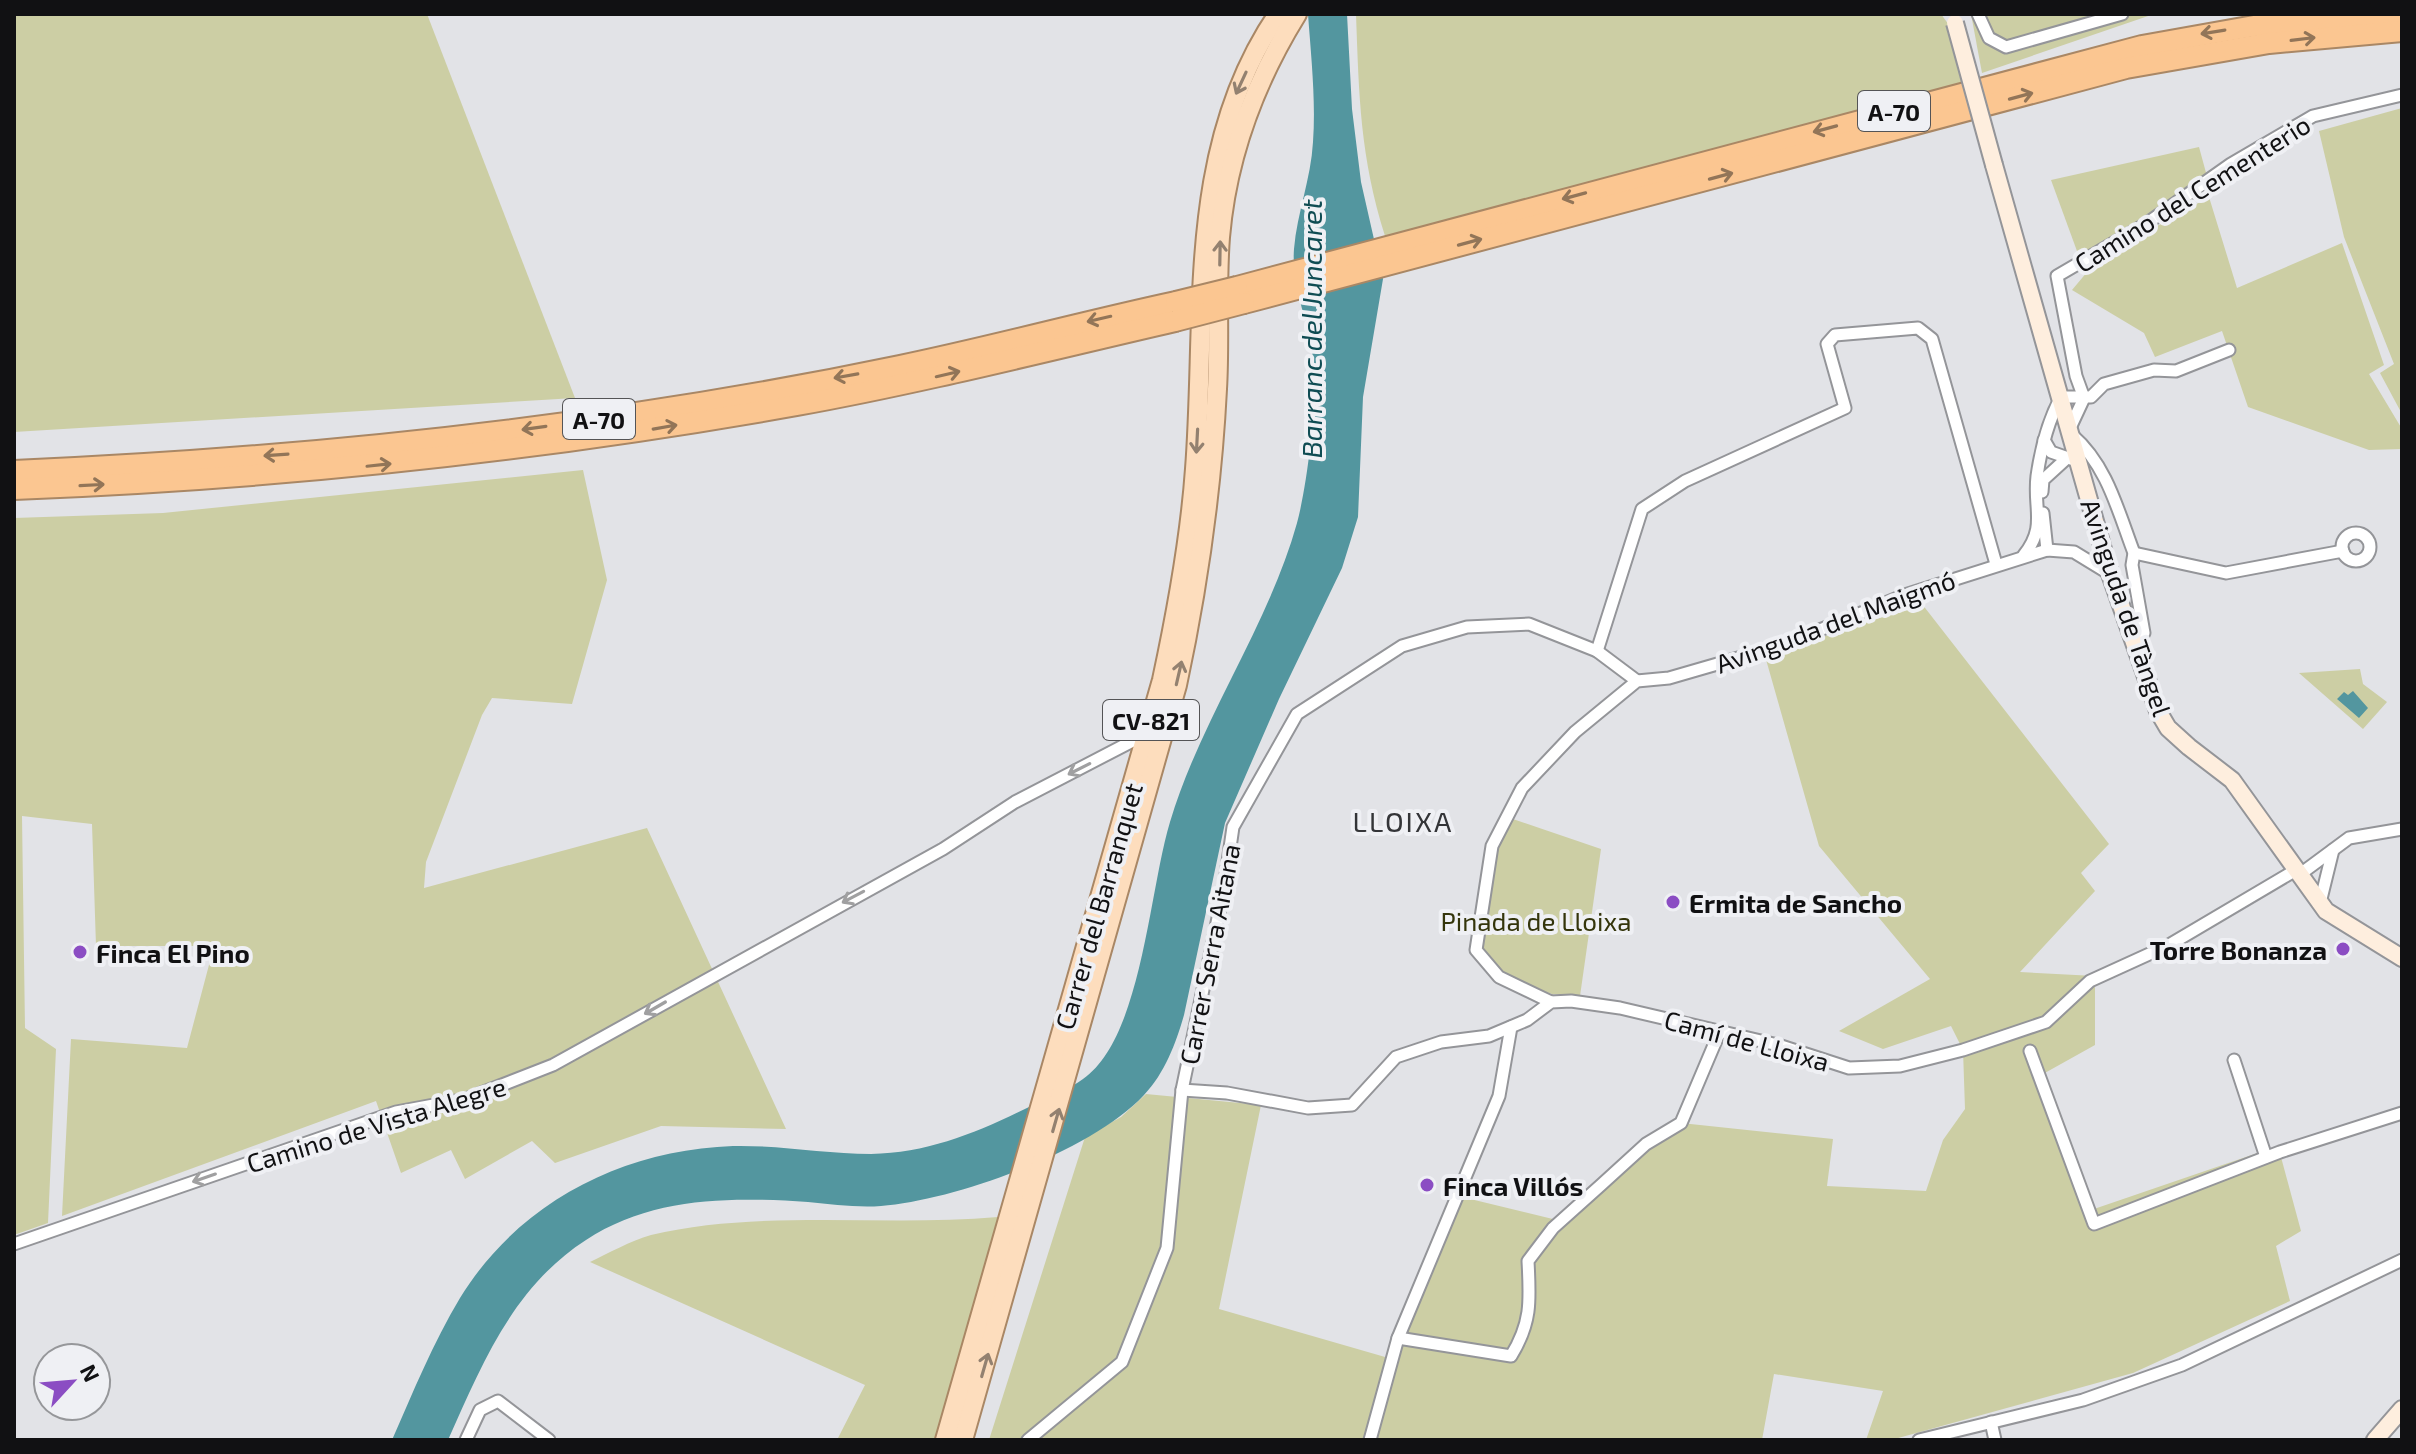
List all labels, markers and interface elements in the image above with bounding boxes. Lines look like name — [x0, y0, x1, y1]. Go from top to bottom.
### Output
one-way arrow — [2201, 25, 2226, 40]
one-way arrow — [2289, 31, 2316, 46]
one-way arrow — [1233, 70, 1248, 94]
one-way arrow — [2008, 88, 2033, 103]
road number: A-70 — [1858, 91, 1930, 131]
street label: Camino del Cementerio — [2069, 108, 2315, 278]
one-way arrow — [1813, 123, 1839, 138]
one-way arrow — [1707, 167, 1733, 182]
one-way arrow — [1561, 190, 1587, 205]
water label: Barranc del Juncaret — [1294, 199, 1328, 459]
one-way arrow — [1456, 234, 1482, 249]
one-way arrow — [1212, 240, 1227, 267]
one-way arrow — [1087, 312, 1113, 327]
one-way arrow — [934, 366, 960, 381]
one-way arrow — [834, 369, 859, 384]
road number: A-70 — [563, 399, 635, 439]
one-way arrow — [651, 419, 677, 434]
one-way arrow — [521, 420, 548, 435]
one-way arrow — [1189, 427, 1204, 454]
one-way arrow — [263, 448, 290, 463]
one-way arrow — [365, 457, 392, 472]
one-way arrow — [78, 477, 105, 492]
street label: Avinguda de Tàngel — [2075, 494, 2179, 720]
street label: Avinguda del Maigmó — [1711, 563, 1959, 679]
one-way arrow — [1172, 661, 1187, 687]
road number: CV-821 — [1103, 700, 1199, 740]
one-way arrow — [1067, 761, 1091, 777]
street label: Carrer del Barranquet — [1048, 779, 1148, 1033]
district label: LLOIXA — [1353, 804, 1453, 838]
street label: Carrer Serra Aitana — [1172, 841, 1246, 1067]
place label: Ermita de Sancho — [1689, 887, 1902, 918]
one-way arrow — [842, 890, 865, 906]
marker: Ermita de Sancho — [1664, 893, 1682, 911]
park label: Pinada de Lloixa — [1440, 905, 1632, 936]
place label: Torre Bonanza — [2150, 934, 2327, 965]
place label: Finca El Pino — [96, 937, 250, 968]
marker: Torre Bonanza — [2334, 940, 2352, 958]
marker: Finca El Pino — [71, 943, 89, 961]
one-way arrow — [643, 1001, 667, 1016]
street label: Camí de Lloixa — [1661, 1003, 1833, 1077]
street label: Camino de Vista Alegre — [243, 1070, 509, 1178]
one-way arrow — [1049, 1108, 1064, 1134]
place label: Finca Villós — [1443, 1170, 1583, 1201]
one-way arrow — [193, 1172, 217, 1186]
marker: Finca Villós — [1418, 1176, 1436, 1194]
north arrow — [32, 1342, 112, 1422]
one-way arrow — [978, 1353, 993, 1379]
text: N — [76, 1360, 106, 1386]

